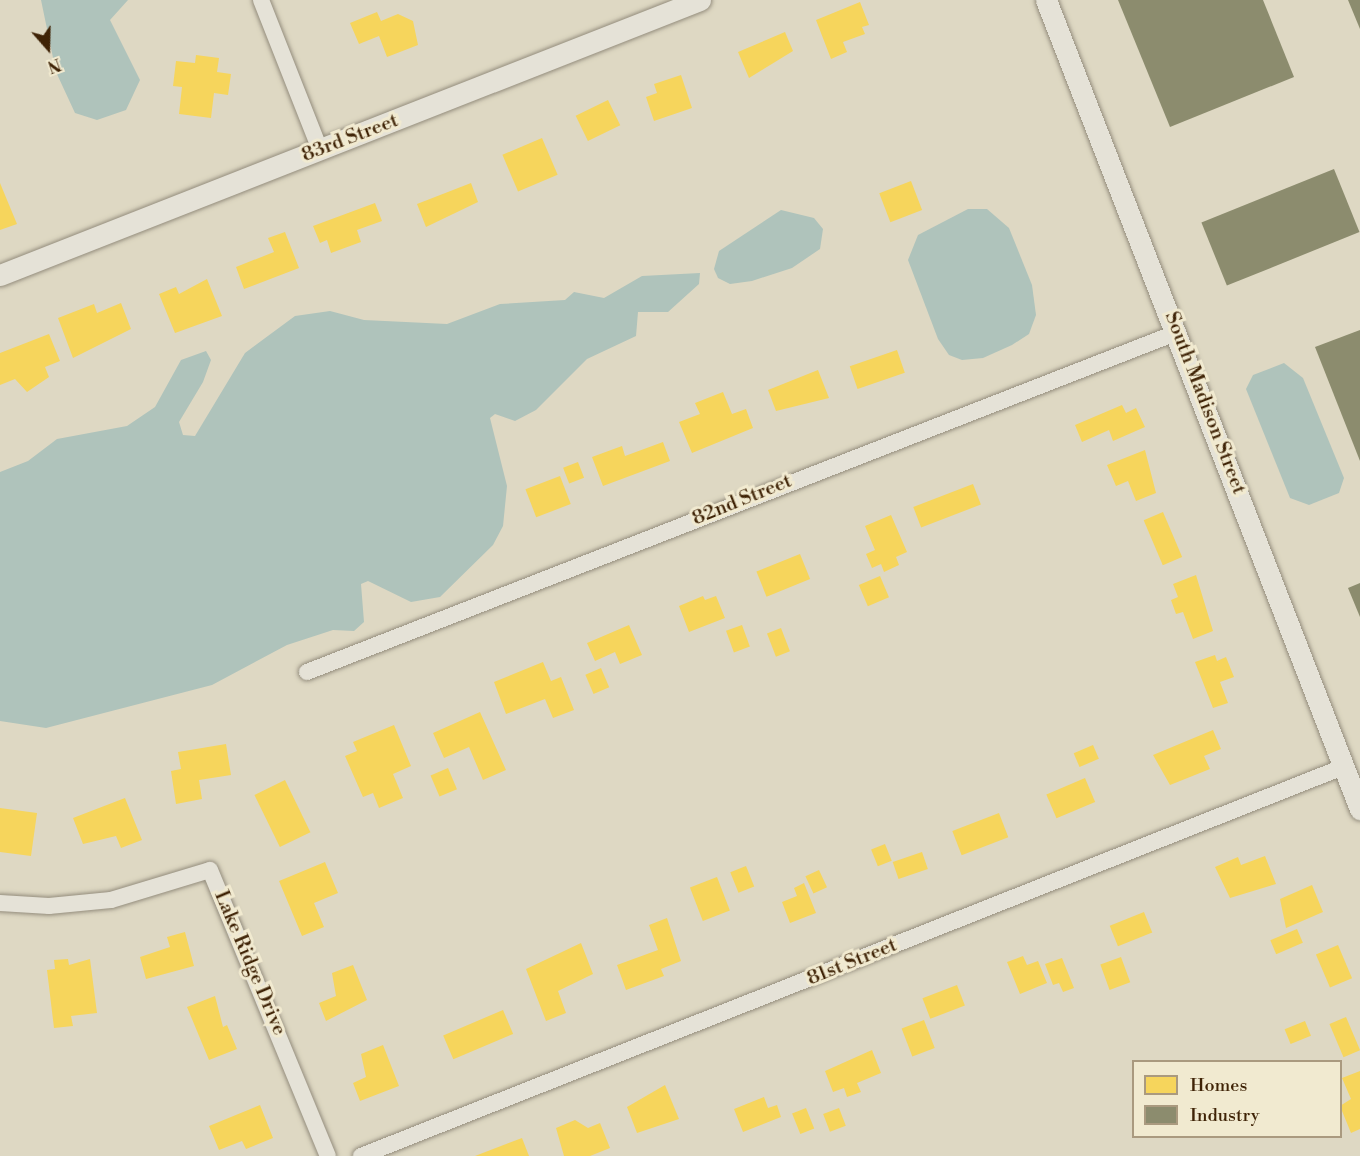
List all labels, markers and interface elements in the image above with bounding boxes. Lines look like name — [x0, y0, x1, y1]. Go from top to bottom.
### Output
north arrow — [18, 18, 78, 78]
text: N — [45, 53, 64, 76]
street label: 83rd Street — [298, 109, 402, 167]
street label: South Madison Street — [1159, 308, 1251, 498]
street label: 82nd Street — [689, 469, 795, 531]
street label: Lake Ridge Drive — [209, 887, 291, 1039]
street label: 81st Street — [804, 933, 900, 991]
legend — [1132, 1060, 1342, 1138]
text: Homes — [1190, 1074, 1247, 1097]
text: Industry — [1190, 1104, 1260, 1127]

